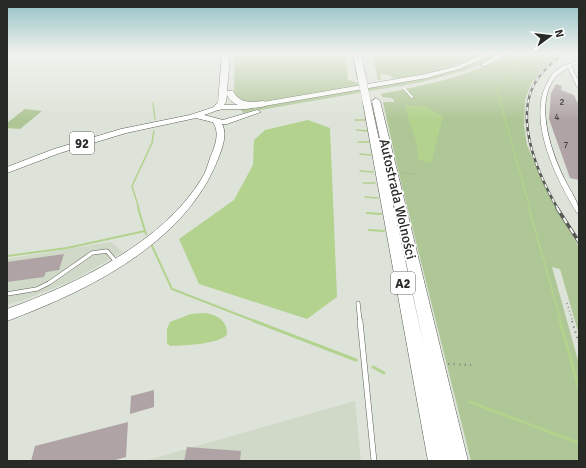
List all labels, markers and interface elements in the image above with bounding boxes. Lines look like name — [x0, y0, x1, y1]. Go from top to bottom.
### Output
north arrow — [530, 16, 570, 56]
text: N — [552, 28, 566, 39]
house number: 2 — [559, 96, 565, 108]
house number: 4 — [554, 111, 560, 123]
road number: 92 — [70, 132, 94, 154]
street label: Autostrada Wolności — [375, 137, 420, 261]
house number: 7 — [563, 139, 569, 151]
road number: A2 — [391, 272, 415, 294]

